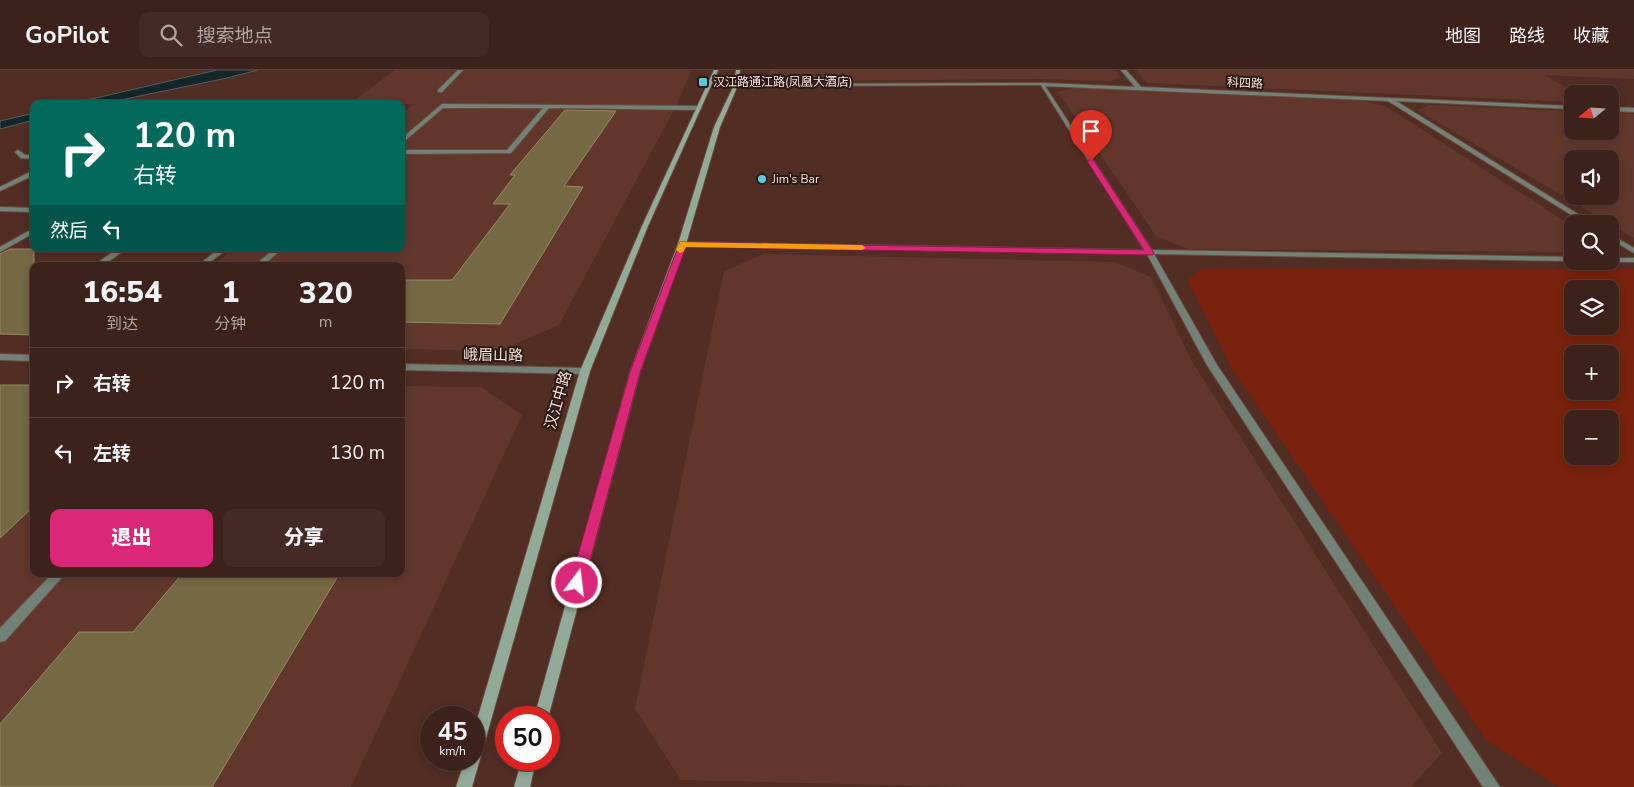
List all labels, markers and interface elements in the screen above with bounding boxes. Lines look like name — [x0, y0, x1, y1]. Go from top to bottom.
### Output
search box — [139, 12, 489, 57]
text: GoPilot — [25, 19, 109, 51]
icon: search — [157, 21, 185, 49]
text: 搜索地点 — [197, 23, 273, 49]
text: 地图 — [1445, 24, 1481, 48]
text: 路线 — [1509, 24, 1545, 48]
text: 收藏 — [1573, 24, 1609, 48]
place label: 汉江路通江路(凤凰大酒店) — [713, 74, 853, 90]
street label: 科四路 — [1227, 74, 1263, 92]
marker: 汉江路通江路(凤凰大酒店) — [697, 76, 709, 88]
north arrow — [1564, 85, 1619, 140]
map controls — [1564, 85, 1619, 465]
pin — [1070, 110, 1112, 161]
text: 120 m — [133, 112, 236, 159]
icon: arrive — [1077, 117, 1105, 145]
icon: right — [50, 120, 115, 185]
button: sound — [1564, 150, 1619, 205]
text: 右转 — [133, 161, 177, 191]
place label: Jim's Bar — [771, 171, 820, 187]
marker: Jim's Bar — [756, 173, 768, 185]
icon: left — [98, 215, 126, 243]
button: search — [1564, 215, 1619, 270]
text: 然后 — [50, 218, 88, 244]
text: 16:54 — [82, 272, 162, 313]
text: 1 — [221, 272, 239, 313]
text: 320 — [299, 273, 353, 314]
button: layers — [1564, 280, 1619, 335]
text: m — [319, 311, 333, 333]
text: 到达 — [106, 313, 138, 335]
text: 分钟 — [214, 313, 246, 335]
street label: 峨眉山路 — [463, 344, 523, 366]
button: + — [1564, 345, 1619, 400]
street label: 汉江中路 — [540, 368, 576, 432]
icon: right — [50, 369, 78, 397]
text: 120 m — [330, 370, 385, 396]
text: 右转 — [93, 371, 131, 397]
button: − — [1564, 410, 1619, 465]
icon: left — [50, 439, 78, 467]
text: 130 m — [330, 440, 385, 466]
text: 左转 — [93, 441, 131, 467]
button: 退出 — [50, 509, 213, 567]
button: 分享 — [223, 509, 385, 567]
position arrow — [550, 556, 602, 608]
speed limit sign: 50 — [495, 706, 560, 771]
text: 45 — [437, 715, 468, 749]
text: km/h — [439, 743, 466, 759]

